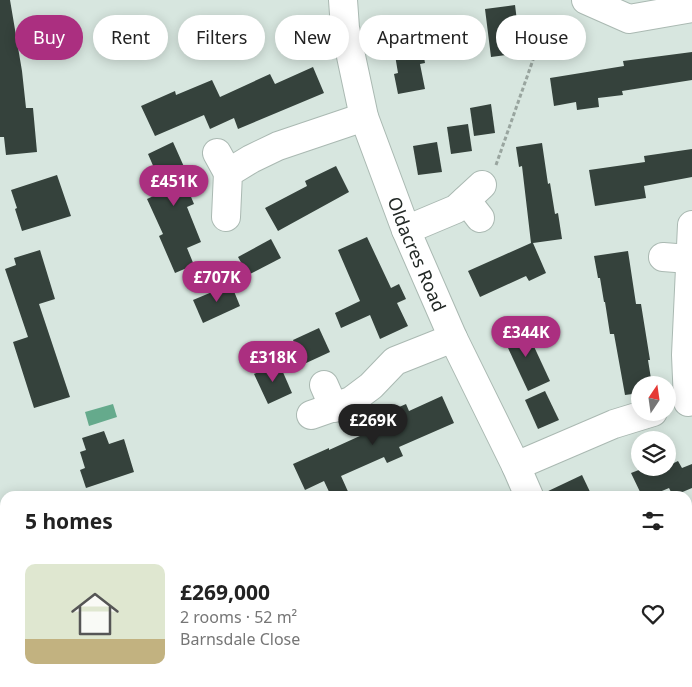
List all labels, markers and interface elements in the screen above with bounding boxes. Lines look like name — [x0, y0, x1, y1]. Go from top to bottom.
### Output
chip: Buy — [15, 15, 83, 60]
chip: Rent — [93, 15, 168, 60]
chip: Filters — [178, 15, 265, 60]
chip: New — [275, 15, 349, 60]
chip: Apartment — [359, 15, 486, 60]
chip: House — [496, 15, 586, 60]
pin: £451K — [139, 164, 209, 207]
text: £451K — [150, 170, 198, 192]
street label: Oldacres Road — [383, 193, 452, 315]
pin: £707K — [182, 260, 252, 303]
text: £707K — [193, 266, 241, 288]
pin: £344K — [491, 316, 561, 358]
text: £344K — [502, 321, 550, 343]
pin: £318K — [238, 340, 308, 383]
text: £318K — [249, 346, 297, 368]
north arrow — [631, 376, 676, 421]
map controls — [631, 376, 676, 476]
pin: £269K — [338, 404, 408, 446]
text: £269K — [349, 409, 397, 431]
button: layers — [631, 431, 676, 476]
text: 5 homes — [25, 507, 113, 535]
icon: filters — [639, 507, 667, 535]
text: £269,000 — [180, 578, 270, 606]
icon: home — [65, 584, 125, 644]
icon: heart — [639, 600, 667, 628]
text: 2 rooms · 52 m² — [180, 606, 297, 628]
text: Barnsdale Close — [180, 628, 300, 650]

